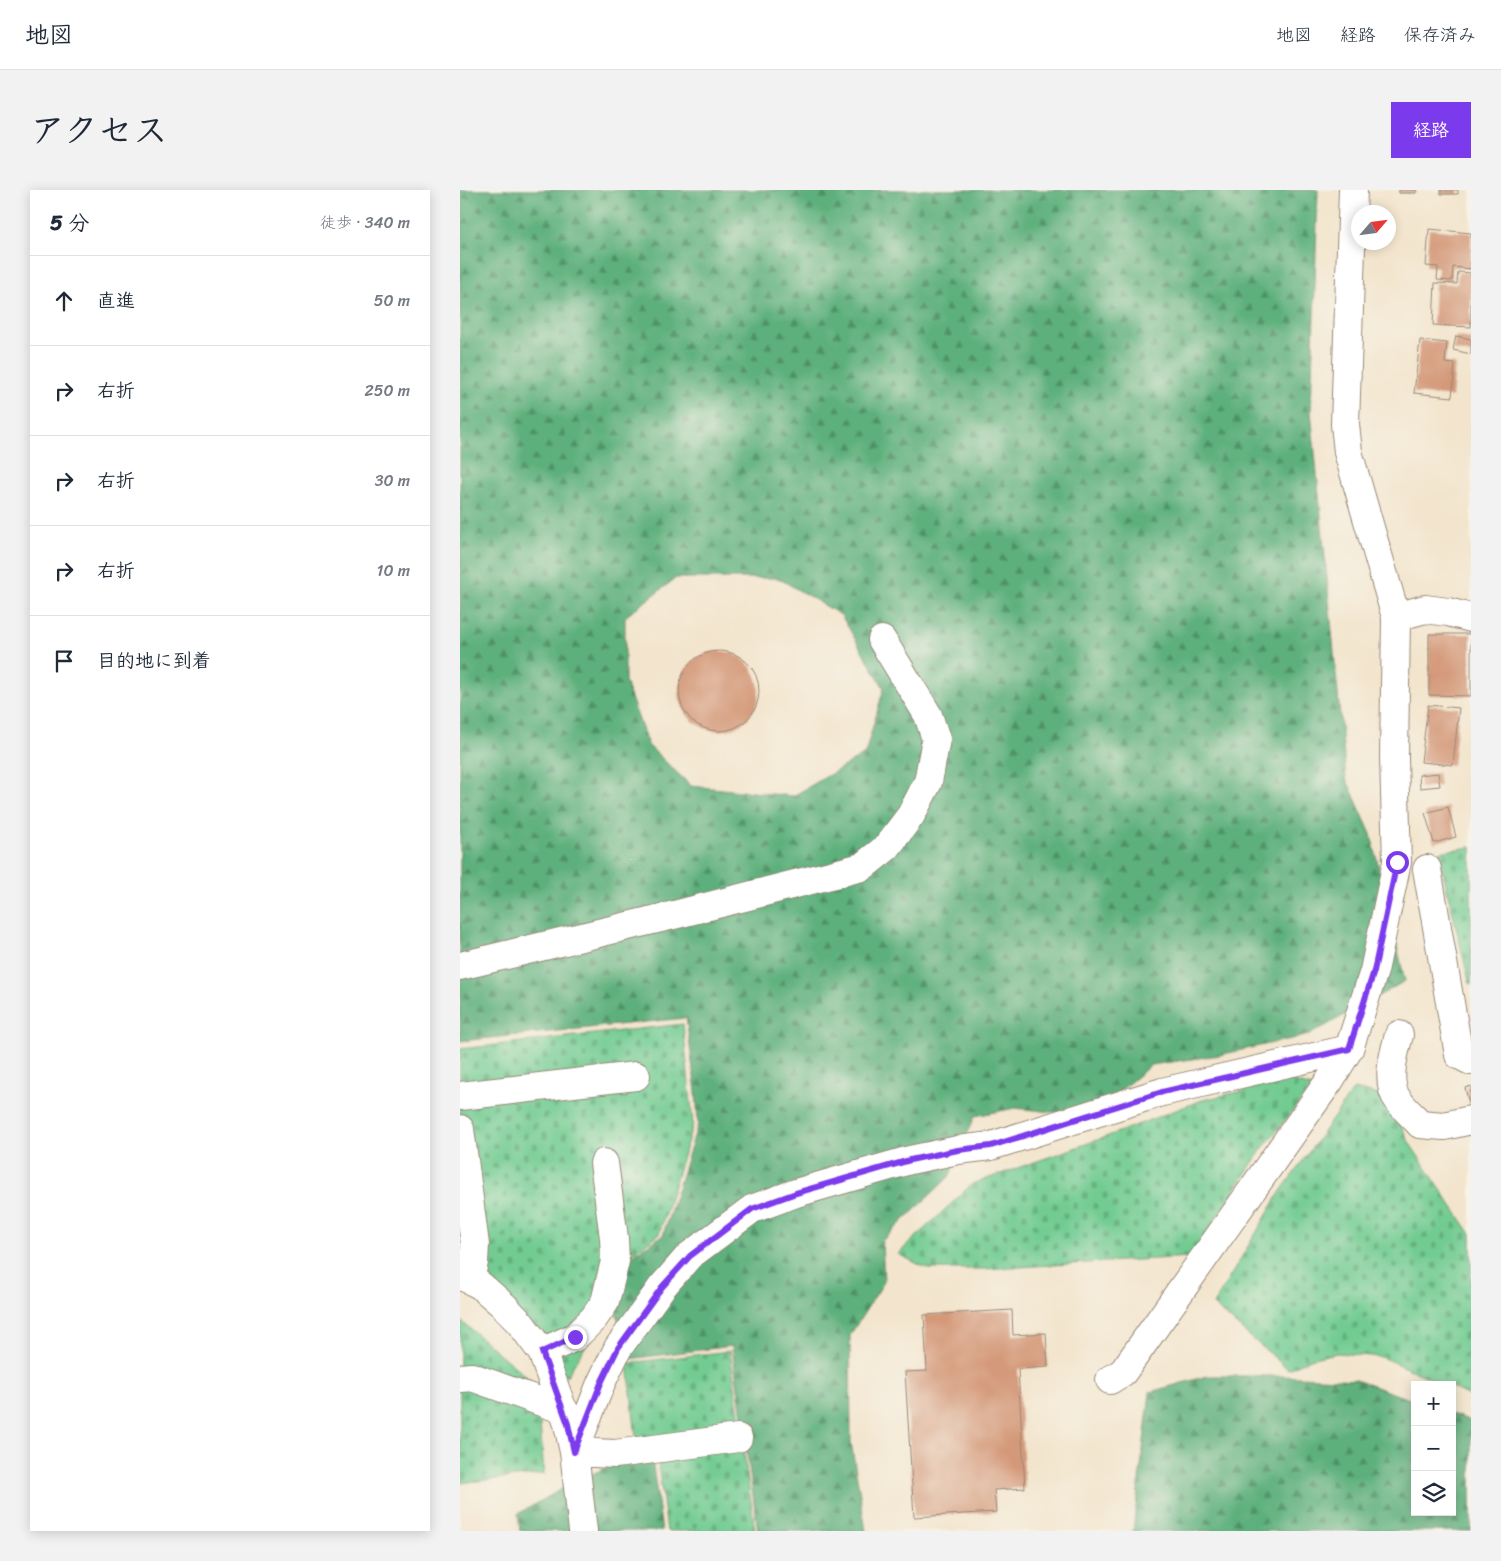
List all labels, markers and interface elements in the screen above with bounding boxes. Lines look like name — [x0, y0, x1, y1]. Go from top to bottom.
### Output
text: 地図 — [25, 14, 73, 56]
text: 地図 — [1276, 19, 1312, 51]
text: 経路 — [1340, 19, 1376, 51]
text: 保存済み — [1404, 19, 1476, 51]
text: アクセス — [30, 99, 168, 161]
button: 経路 — [1391, 102, 1471, 158]
text: 5 分 — [50, 204, 89, 242]
north arrow — [1351, 205, 1396, 250]
text: 徒歩 · 340 m — [320, 208, 410, 237]
text: 直進 — [97, 284, 135, 317]
text: 50 m — [374, 286, 410, 315]
icon: ahead — [50, 287, 78, 315]
text: 右折 — [97, 374, 135, 407]
text: 250 m — [364, 376, 410, 405]
icon: right — [50, 377, 78, 405]
text: 右折 — [97, 464, 135, 497]
text: 30 m — [375, 466, 410, 495]
icon: right — [50, 467, 78, 495]
text: 右折 — [97, 554, 135, 587]
text: 10 m — [377, 556, 410, 585]
icon: right — [50, 557, 78, 585]
text: 目的地に到着 — [97, 644, 211, 677]
icon: arrive — [50, 647, 78, 675]
route start — [1386, 851, 1409, 874]
route end — [564, 1326, 587, 1349]
map controls — [1411, 1381, 1456, 1516]
button: + — [1411, 1381, 1456, 1426]
button: − — [1411, 1426, 1456, 1471]
button: layers — [1411, 1471, 1456, 1516]

